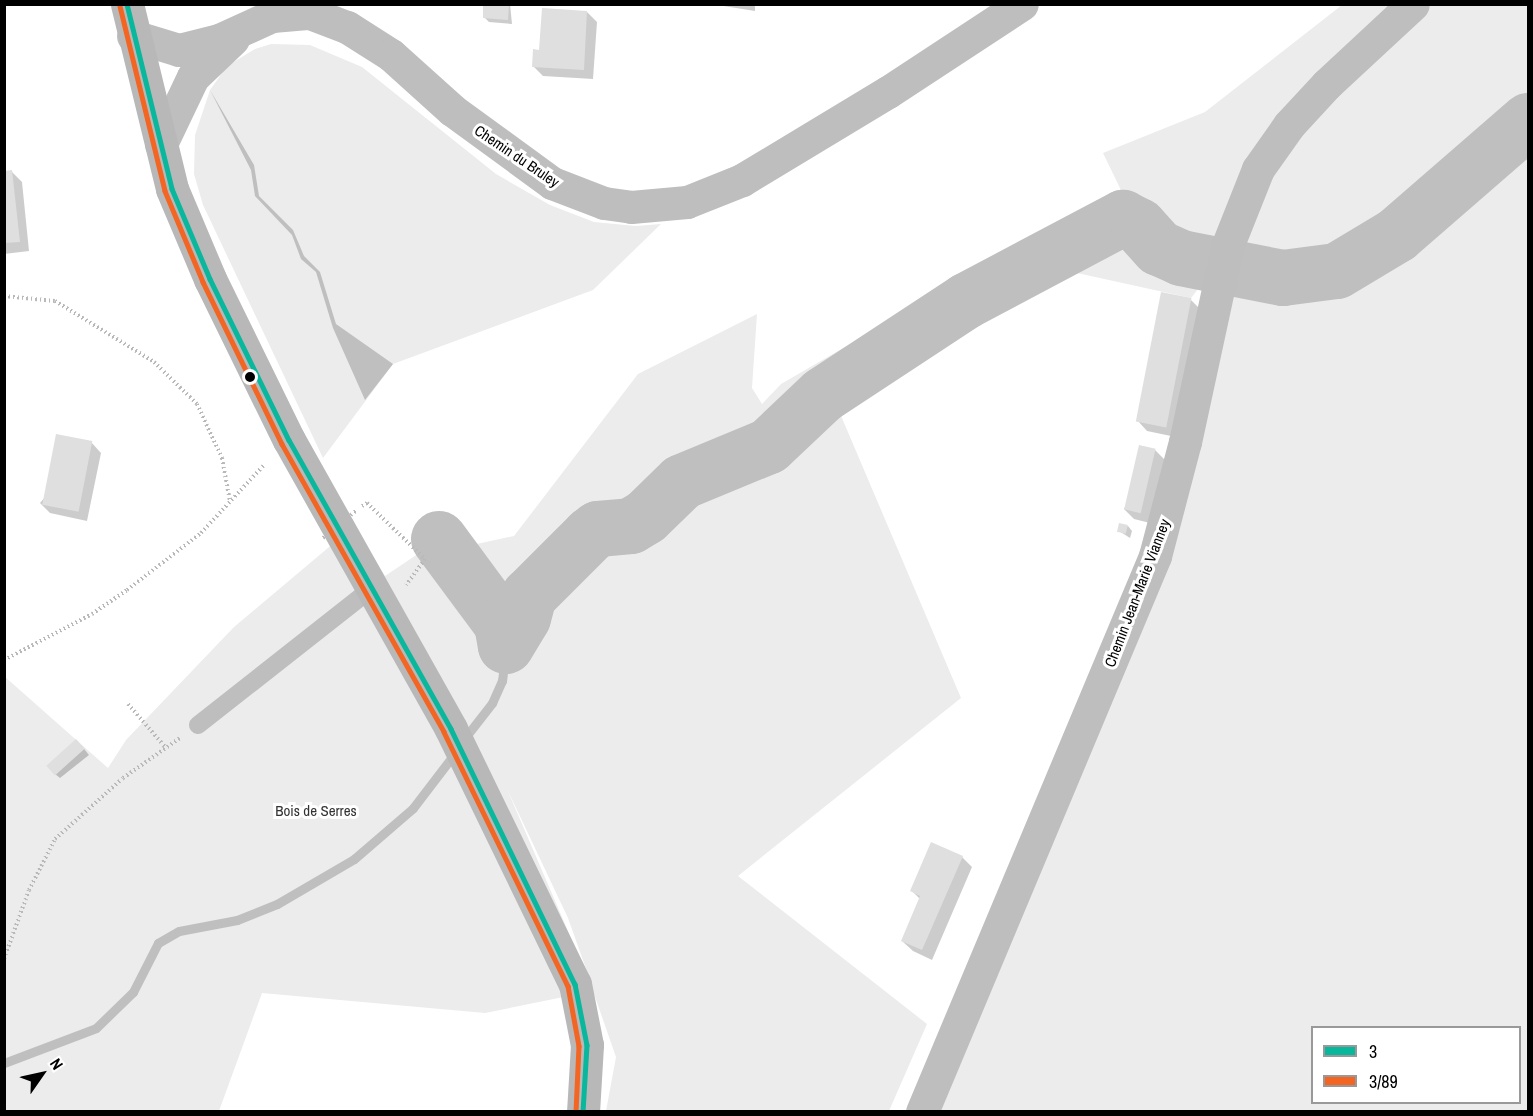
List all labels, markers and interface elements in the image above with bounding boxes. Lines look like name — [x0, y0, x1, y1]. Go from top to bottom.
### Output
street label: Chemin du Bruley — [471, 121, 563, 191]
unlabelled marker — [244, 371, 256, 383]
street label: Chemin Jean-Marie Vianney — [1100, 516, 1174, 670]
park label: Bois de Serres — [275, 802, 357, 820]
legend — [1311, 1026, 1521, 1104]
text: 3 — [1369, 1039, 1377, 1064]
north arrow — [12, 1044, 72, 1104]
text: N — [45, 1054, 69, 1074]
text: 3/89 — [1369, 1069, 1398, 1094]

